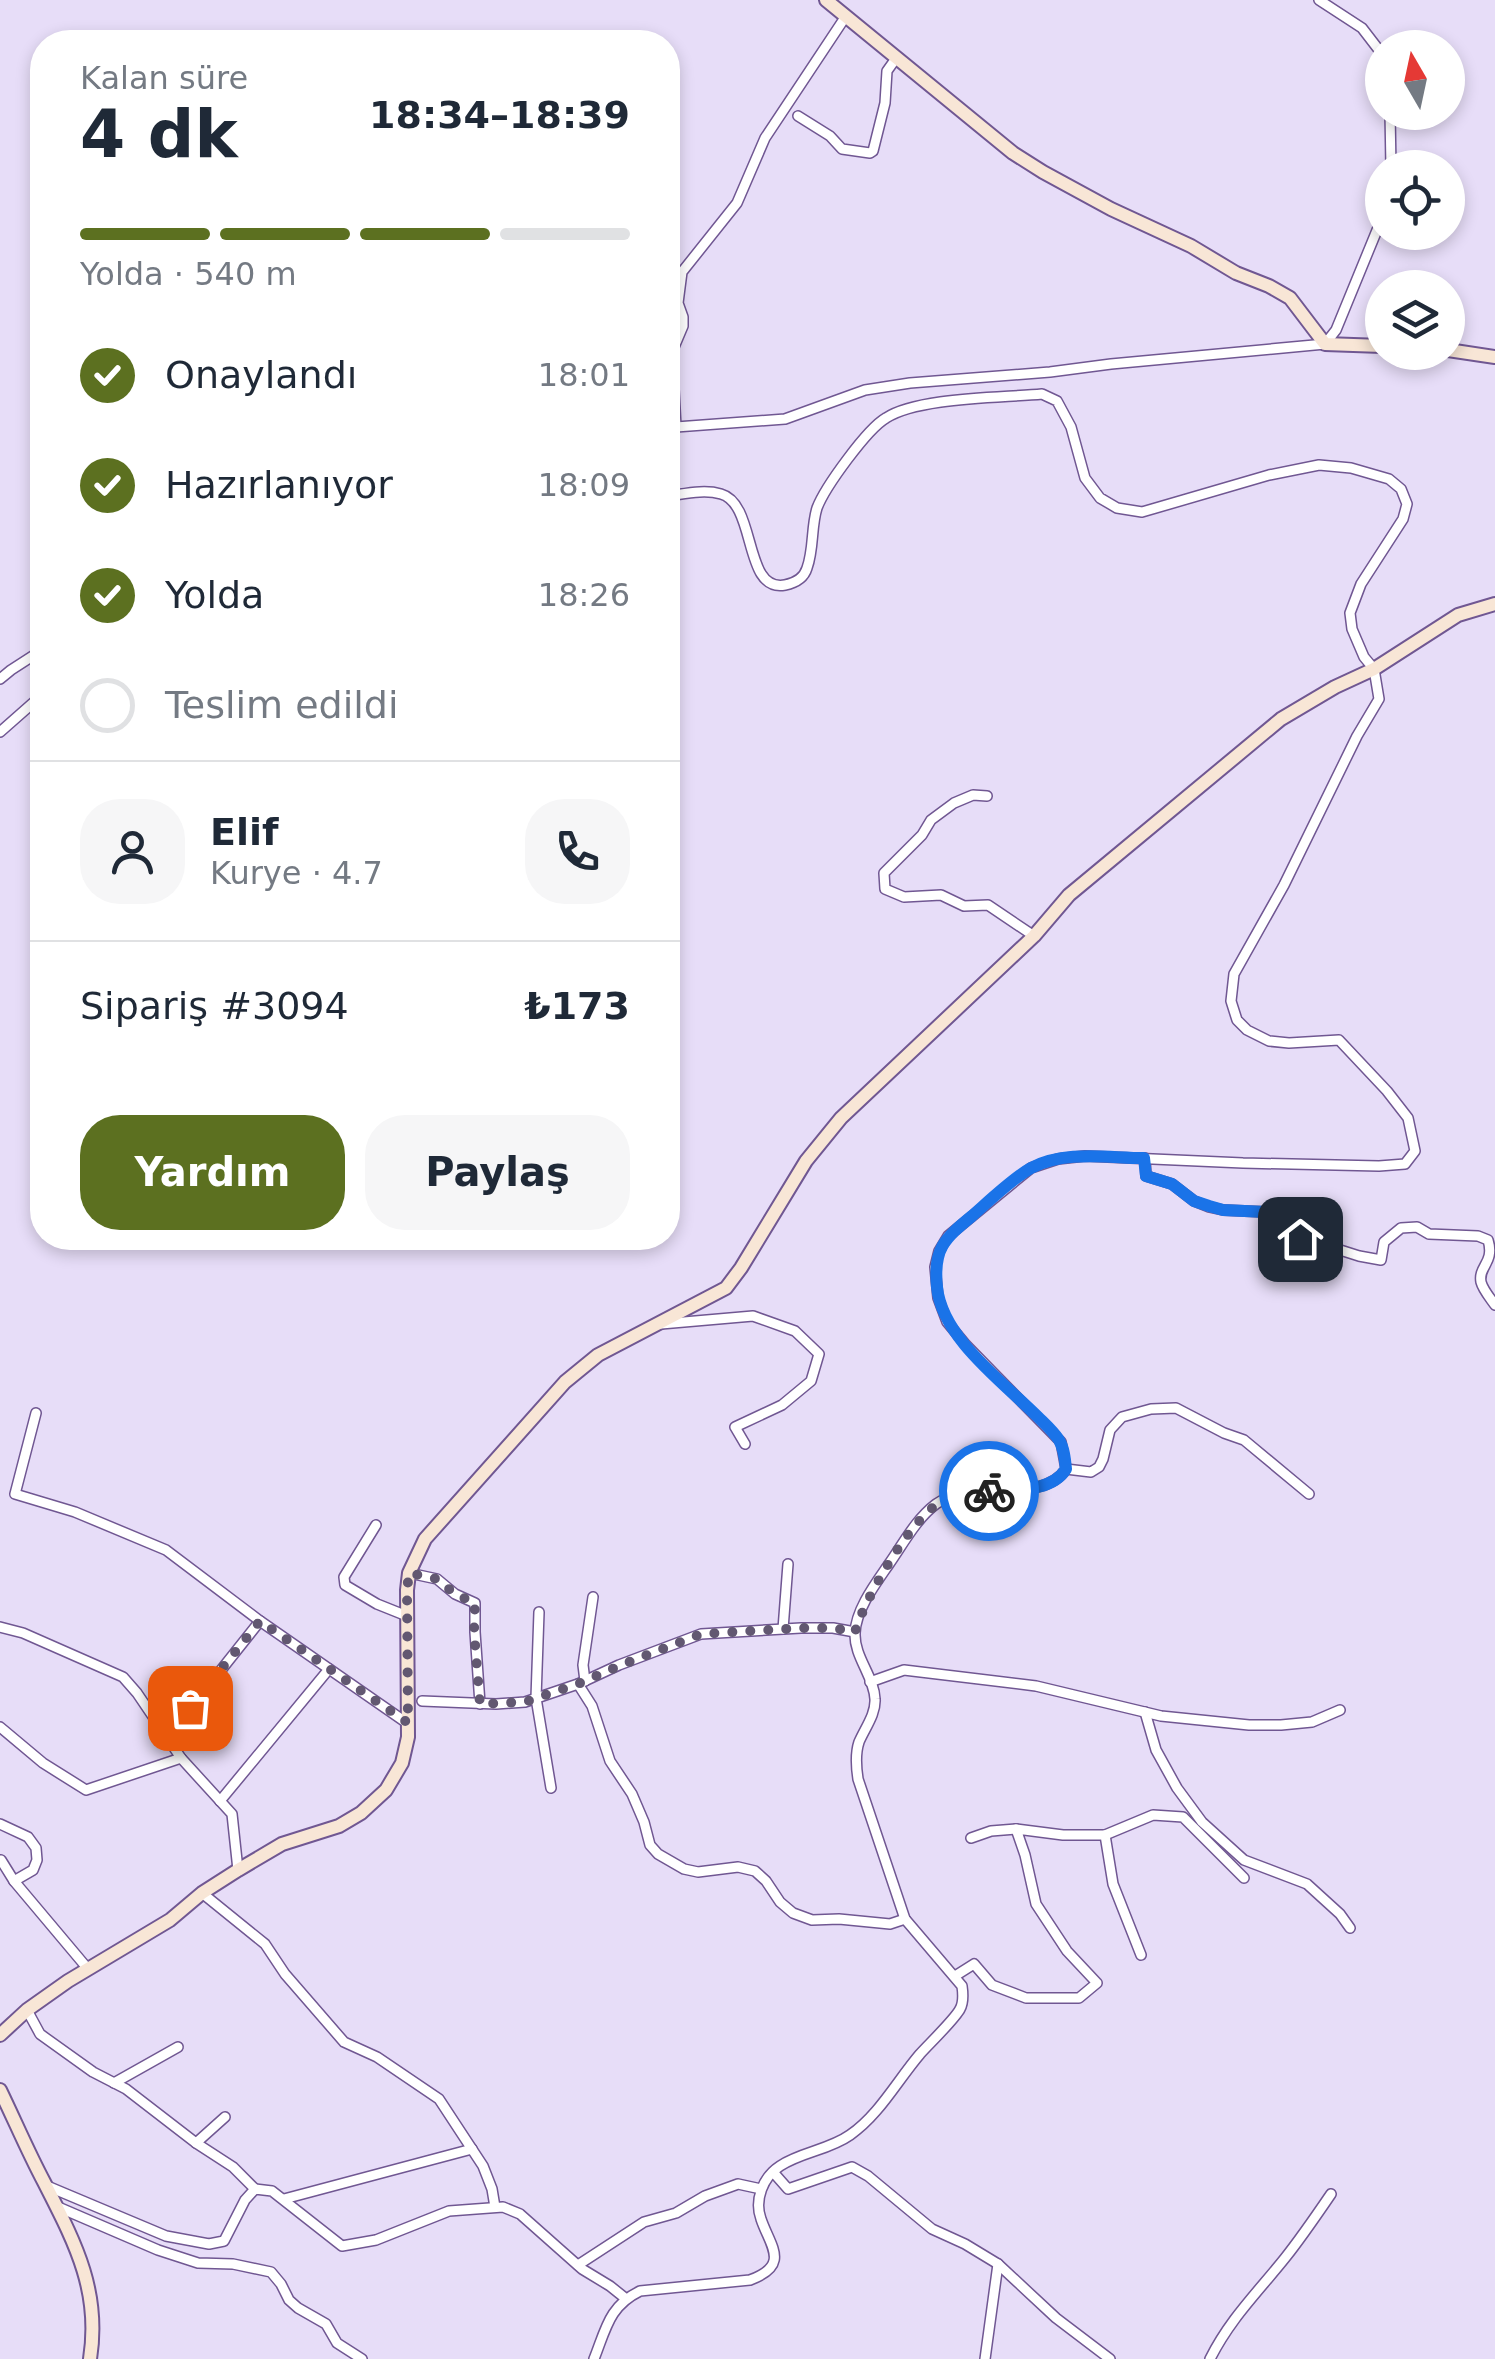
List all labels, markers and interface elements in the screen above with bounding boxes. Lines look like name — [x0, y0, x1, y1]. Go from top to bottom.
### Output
north arrow — [1365, 30, 1465, 130]
map controls — [1365, 30, 1465, 370]
text: Kalan süre — [80, 59, 248, 97]
text: 18:34–18:39 — [369, 93, 630, 137]
text: 4 dk — [80, 97, 238, 172]
button: locate — [1365, 150, 1465, 250]
text: Yolda · 540 m — [80, 255, 297, 293]
button: layers — [1365, 270, 1465, 370]
icon: check — [80, 348, 135, 403]
text: Onaylandı — [165, 353, 357, 397]
text: 18:01 — [538, 356, 630, 394]
icon: check — [80, 458, 135, 513]
text: Hazırlanıyor — [165, 463, 393, 507]
text: 18:09 — [538, 466, 630, 504]
icon: check — [80, 568, 135, 623]
text: Yolda — [165, 573, 264, 617]
text: 18:26 — [538, 576, 630, 614]
text: Teslim edildi — [165, 683, 398, 727]
button: person — [80, 799, 185, 904]
button: phone — [525, 799, 630, 904]
text: Elif — [210, 810, 279, 854]
text: Kurye · 4.7 — [210, 854, 383, 892]
text: Sipariş #3094 — [80, 984, 349, 1028]
text: ₺173 — [524, 984, 630, 1028]
button: Yardım — [80, 1115, 345, 1230]
button: Paylaş — [365, 1115, 630, 1230]
pin — [1258, 1197, 1343, 1282]
icon: home — [1273, 1212, 1328, 1267]
courier — [939, 1441, 1039, 1541]
icon: bike — [962, 1464, 1017, 1519]
pin — [148, 1666, 233, 1751]
icon: bag — [163, 1681, 218, 1736]

